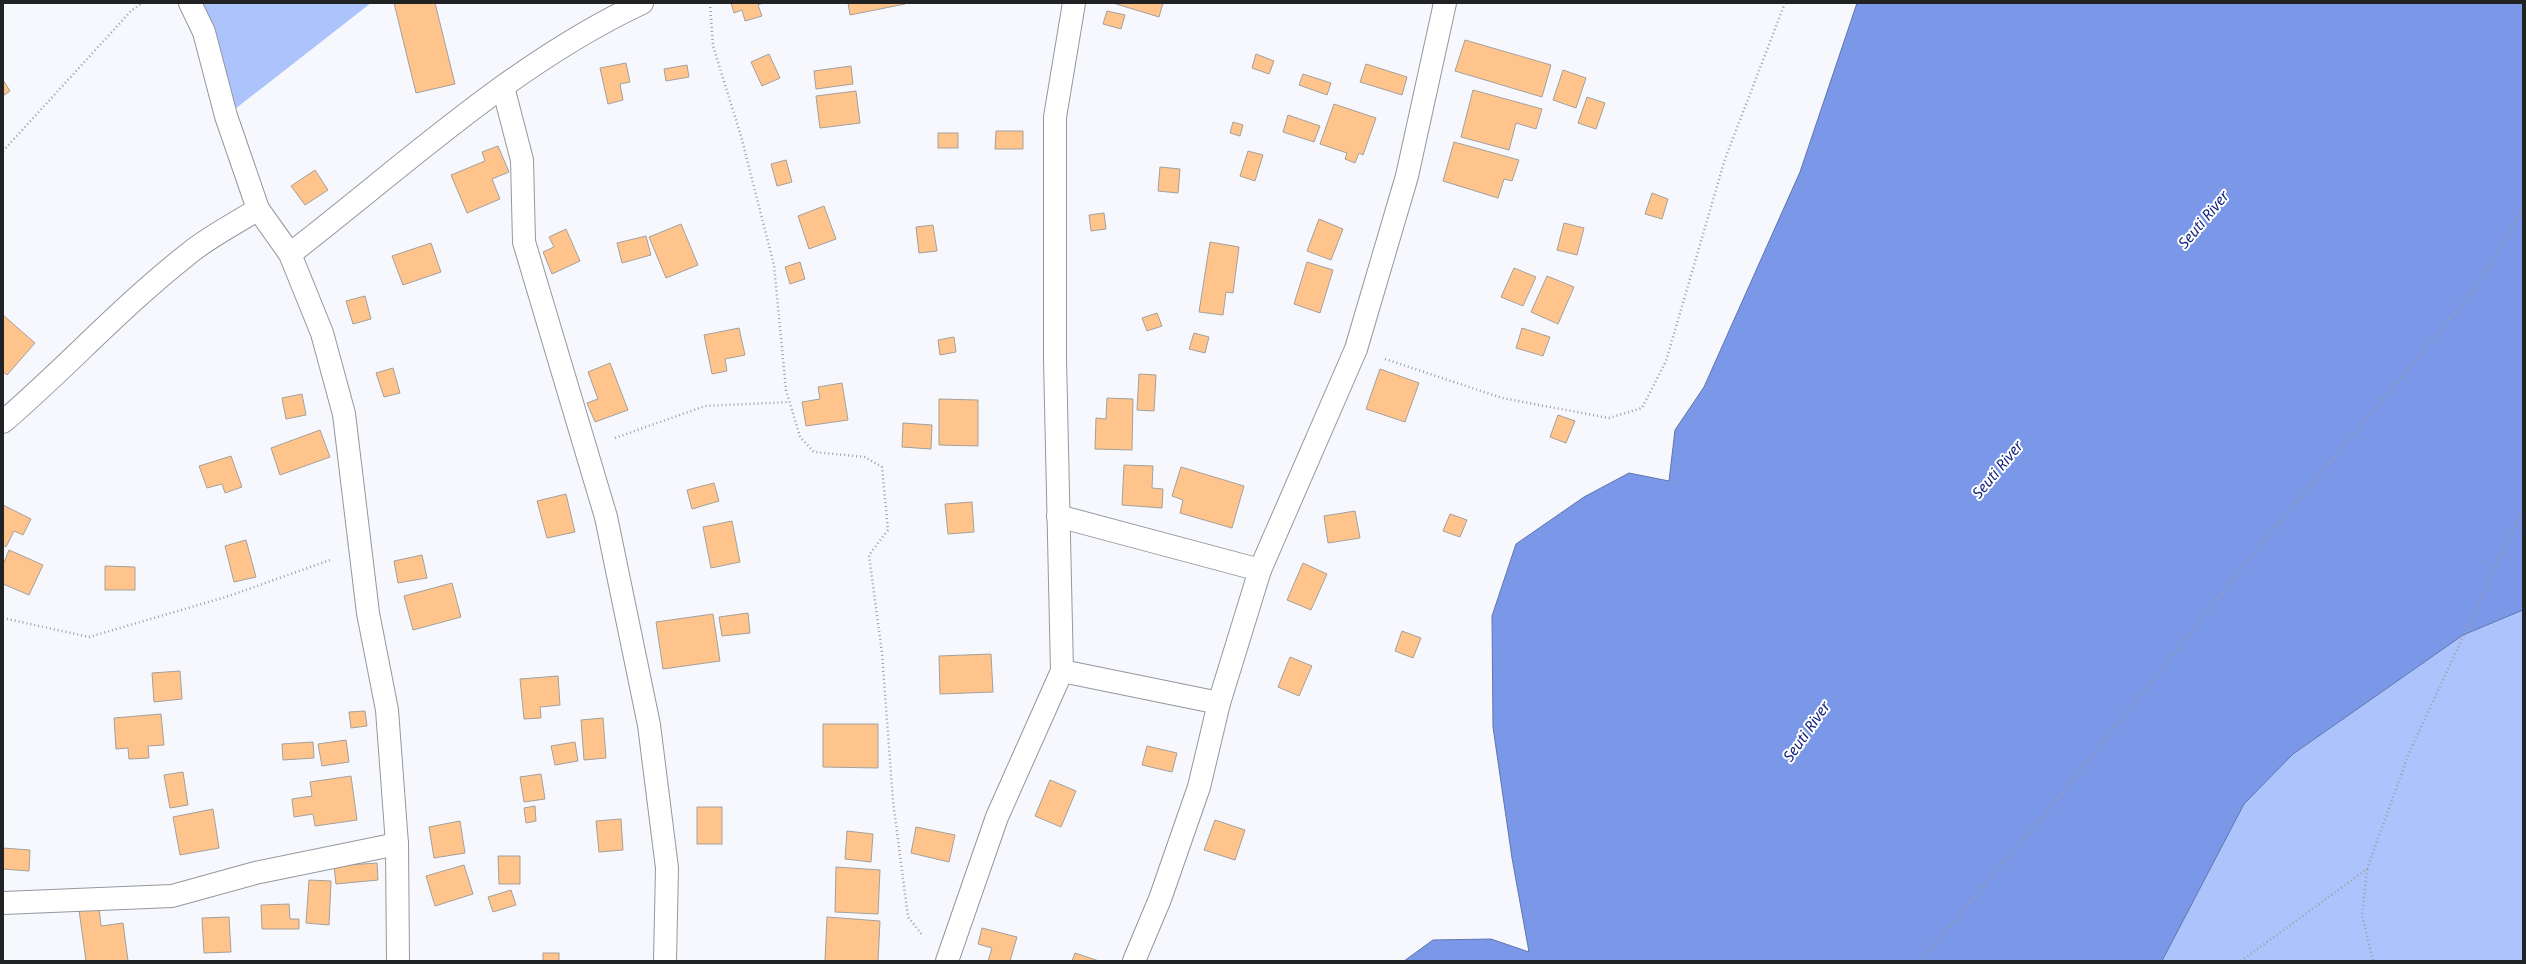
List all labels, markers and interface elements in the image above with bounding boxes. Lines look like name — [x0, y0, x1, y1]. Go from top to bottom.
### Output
water label: Seuti River — [2173, 185, 2234, 252]
water label: Seuti River — [1967, 435, 2028, 502]
water label: Seuti River — [1778, 696, 1835, 765]

